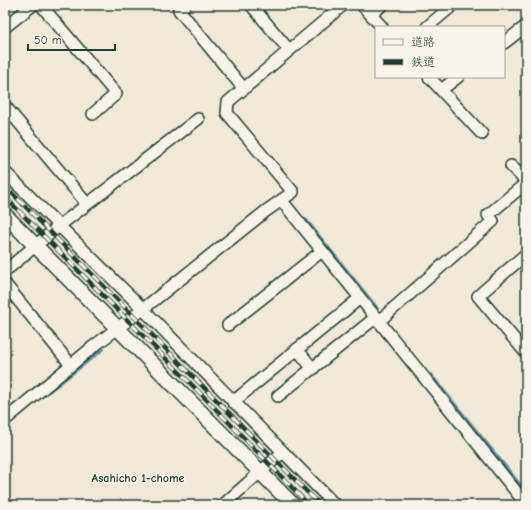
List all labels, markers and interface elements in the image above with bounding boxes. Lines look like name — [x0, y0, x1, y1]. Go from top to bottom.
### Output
scale bar — [28, 26, 115, 52]
legend — [375, 26, 505, 78]
text: 50 m — [34, 33, 62, 47]
text: 道路 — [411, 35, 435, 49]
text: 鉄道 — [411, 55, 435, 69]
district label: Asahicho 1-chome — [92, 471, 184, 485]

